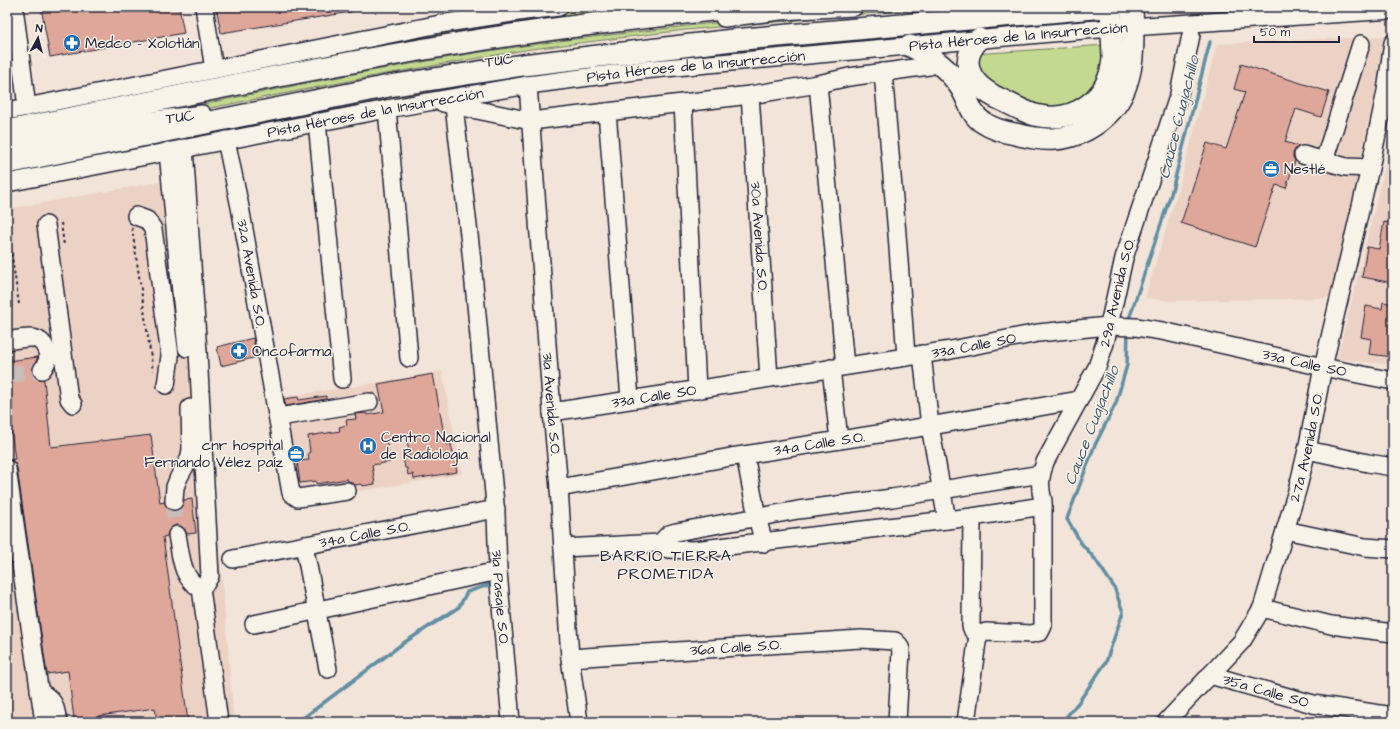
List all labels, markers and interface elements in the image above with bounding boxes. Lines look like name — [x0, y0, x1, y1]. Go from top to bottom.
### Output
street label: Pista Héroes de la Insurrección — [908, 17, 1129, 57]
north arrow — [18, 18, 58, 58]
scale bar — [1254, 18, 1339, 44]
text: N — [35, 21, 44, 36]
text: 50 m — [1260, 24, 1291, 41]
pharmacy icon: Medco - Xolotlán — [62, 33, 82, 53]
place label: Medco - Xolotlán — [85, 33, 200, 54]
street label: Pista Héroes de la Insurrección — [585, 45, 806, 88]
street label: TUC — [484, 48, 515, 73]
water label: Cauce Cuajachillo — [1153, 53, 1205, 181]
street label: Pista Héroes de la Insurrección — [265, 83, 486, 143]
street label: TUC — [165, 105, 196, 130]
office icon: Nestlé — [1261, 159, 1281, 179]
place label: Nestlé — [1284, 159, 1326, 180]
street label: 30a Avenida S.O. — [745, 180, 773, 293]
street label: 32a Avenida S.O. — [231, 217, 271, 330]
street label: 29a Avenida S.O. — [1094, 235, 1141, 349]
street label: 33a Calle SO — [930, 328, 1018, 364]
pharmacy icon: Oncofarma — [229, 341, 249, 361]
place label: Oncofarma — [252, 341, 332, 362]
street label: 33a Calle SO — [1260, 344, 1348, 382]
street label: 31a Avenida S.O. — [537, 352, 566, 457]
water label: Cauce Cuajachillo — [1059, 362, 1125, 488]
street label: 33a Calle SO — [610, 380, 698, 414]
street label: 27a Avenida S.O. — [1284, 390, 1329, 504]
street label: 34a Calle S.O. — [772, 426, 867, 461]
place label: Centro Nacional de Radiologia — [381, 427, 491, 466]
place label: cnr hospital Fernando Vélez paíz — [144, 435, 284, 473]
hospital icon: Centro Nacional de Radiologia — [358, 436, 378, 456]
office icon: cnr hospital Fernando Vélez paíz — [286, 444, 306, 464]
street label: 34a Calle S.O. — [317, 516, 412, 553]
district label: BARRIO TIERRA PROMETIDA — [600, 545, 732, 585]
street label: 31a Pasaje S.O. — [486, 549, 514, 647]
street label: 36a Calle S.O. — [689, 634, 782, 661]
street label: 35a Calle SO — [1220, 669, 1311, 713]

